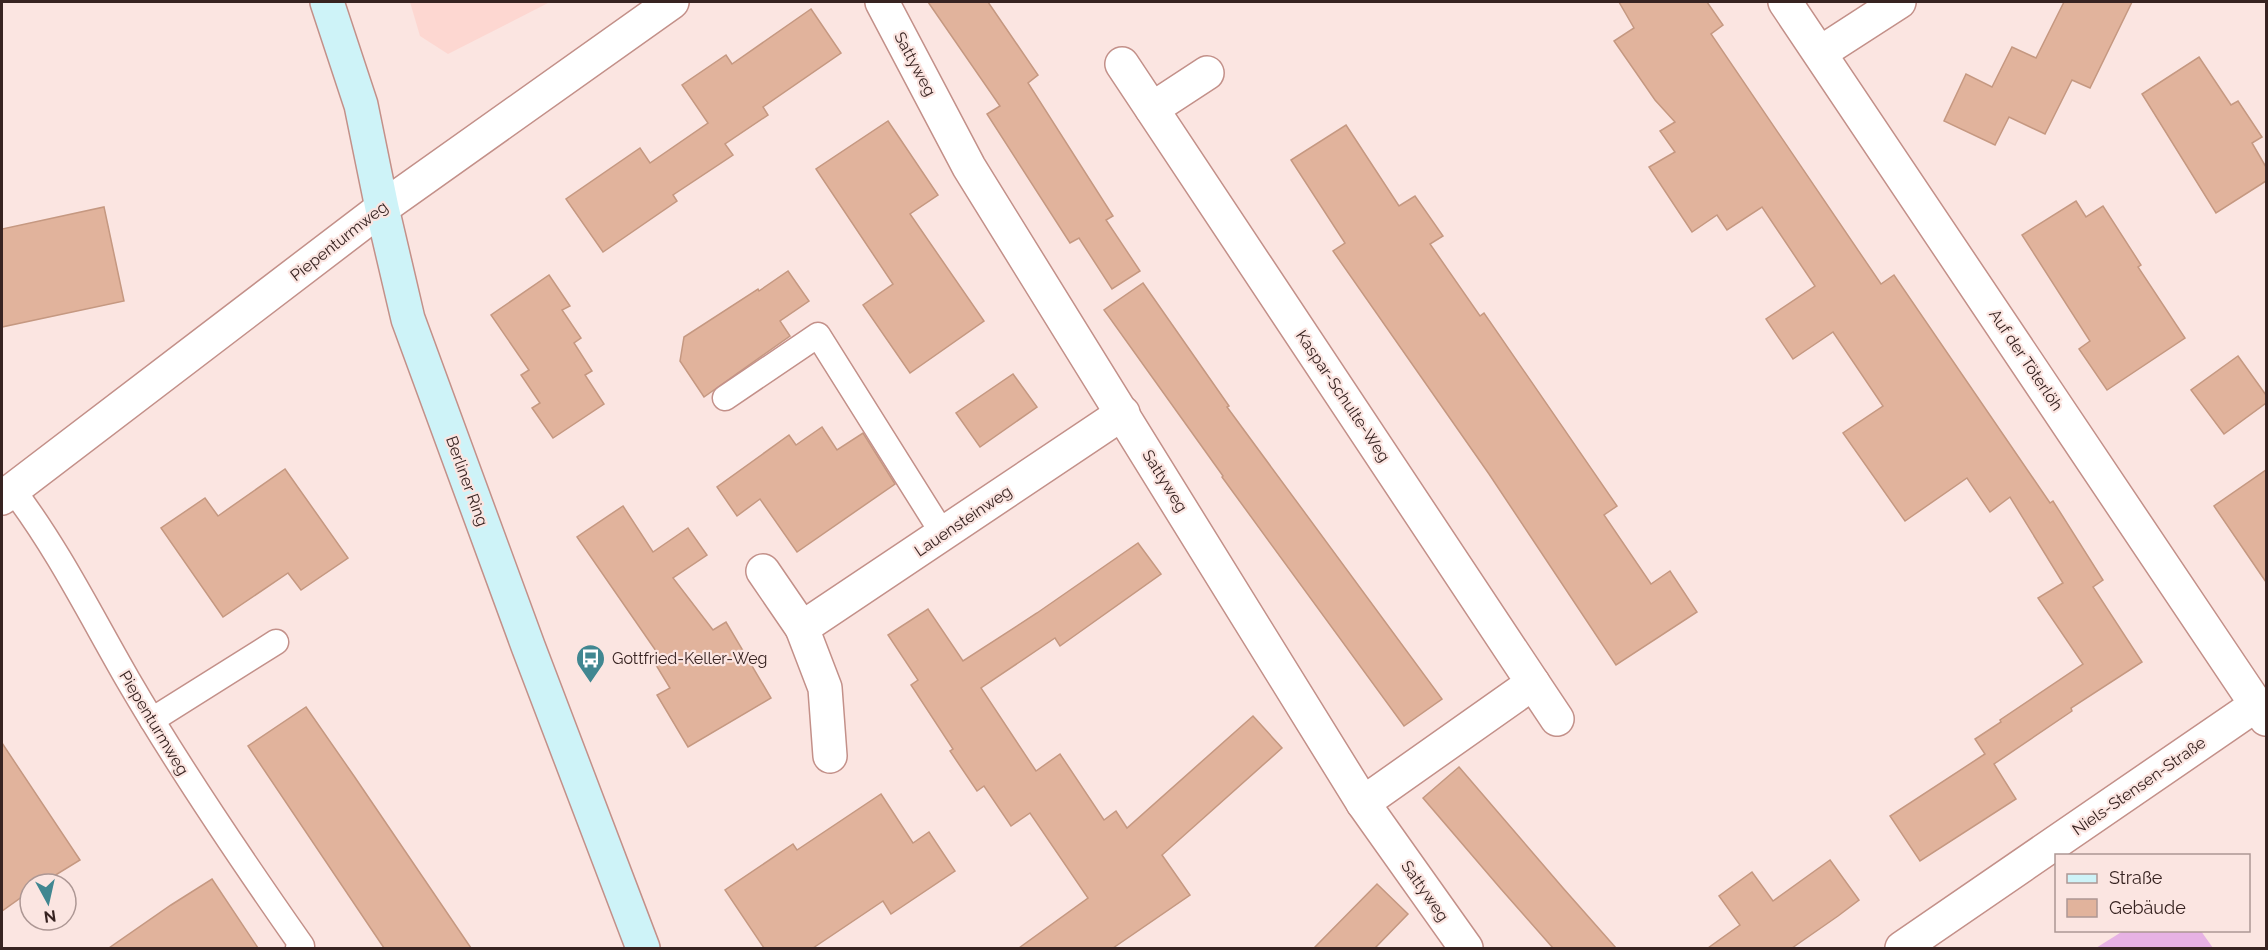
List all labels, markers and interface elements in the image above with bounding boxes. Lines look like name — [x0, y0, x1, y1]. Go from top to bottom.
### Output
street label: Sattyweg — [890, 29, 940, 99]
street label: Piepenturmweg — [287, 197, 391, 285]
street label: Auf der Töterlöh — [1985, 306, 2067, 414]
street label: Kaspar-Schulte-Weg — [1292, 327, 1394, 465]
street label: Berliner Ring — [442, 433, 492, 529]
street label: Sattyweg — [1138, 446, 1192, 516]
street label: Lauensteinweg — [911, 481, 1015, 561]
bus stop icon: Gottfried-Keller-Weg — [575, 642, 607, 684]
place label: Gottfried-Keller-Weg — [612, 649, 767, 668]
street label: Piepenturmweg — [115, 667, 193, 779]
street label: Niels-Stensen-Straße — [2069, 733, 2209, 839]
legend — [2055, 854, 2250, 932]
street label: Sattyweg — [1397, 857, 1453, 925]
text: Straße — [2109, 867, 2163, 888]
north arrow — [18, 872, 78, 932]
text: Gebäude — [2109, 897, 2186, 918]
text: N — [43, 906, 57, 927]

